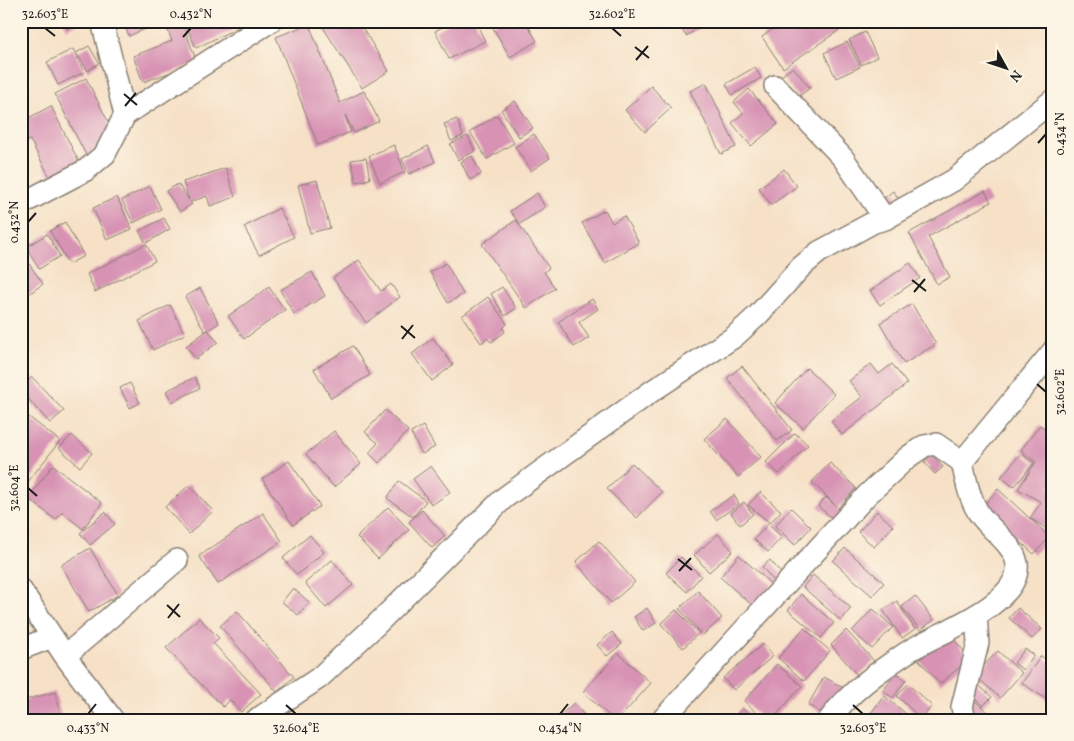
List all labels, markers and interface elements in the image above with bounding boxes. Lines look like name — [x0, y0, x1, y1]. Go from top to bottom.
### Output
text: 32.603°E — [22, 7, 68, 23]
text: 0.432°N — [170, 7, 212, 23]
text: 32.602°E — [589, 7, 635, 23]
north arrow — [982, 42, 1032, 92]
text: N — [1004, 65, 1025, 85]
text: 0.434°N — [1053, 112, 1069, 156]
text: 0.432°N — [7, 201, 23, 243]
text: 32.602°E — [1053, 369, 1069, 415]
text: 32.604°E — [7, 465, 23, 511]
text: 0.433°N — [67, 721, 109, 737]
text: 32.604°E — [273, 721, 319, 737]
text: 0.434°N — [538, 721, 582, 737]
text: 32.603°E — [840, 721, 886, 737]

